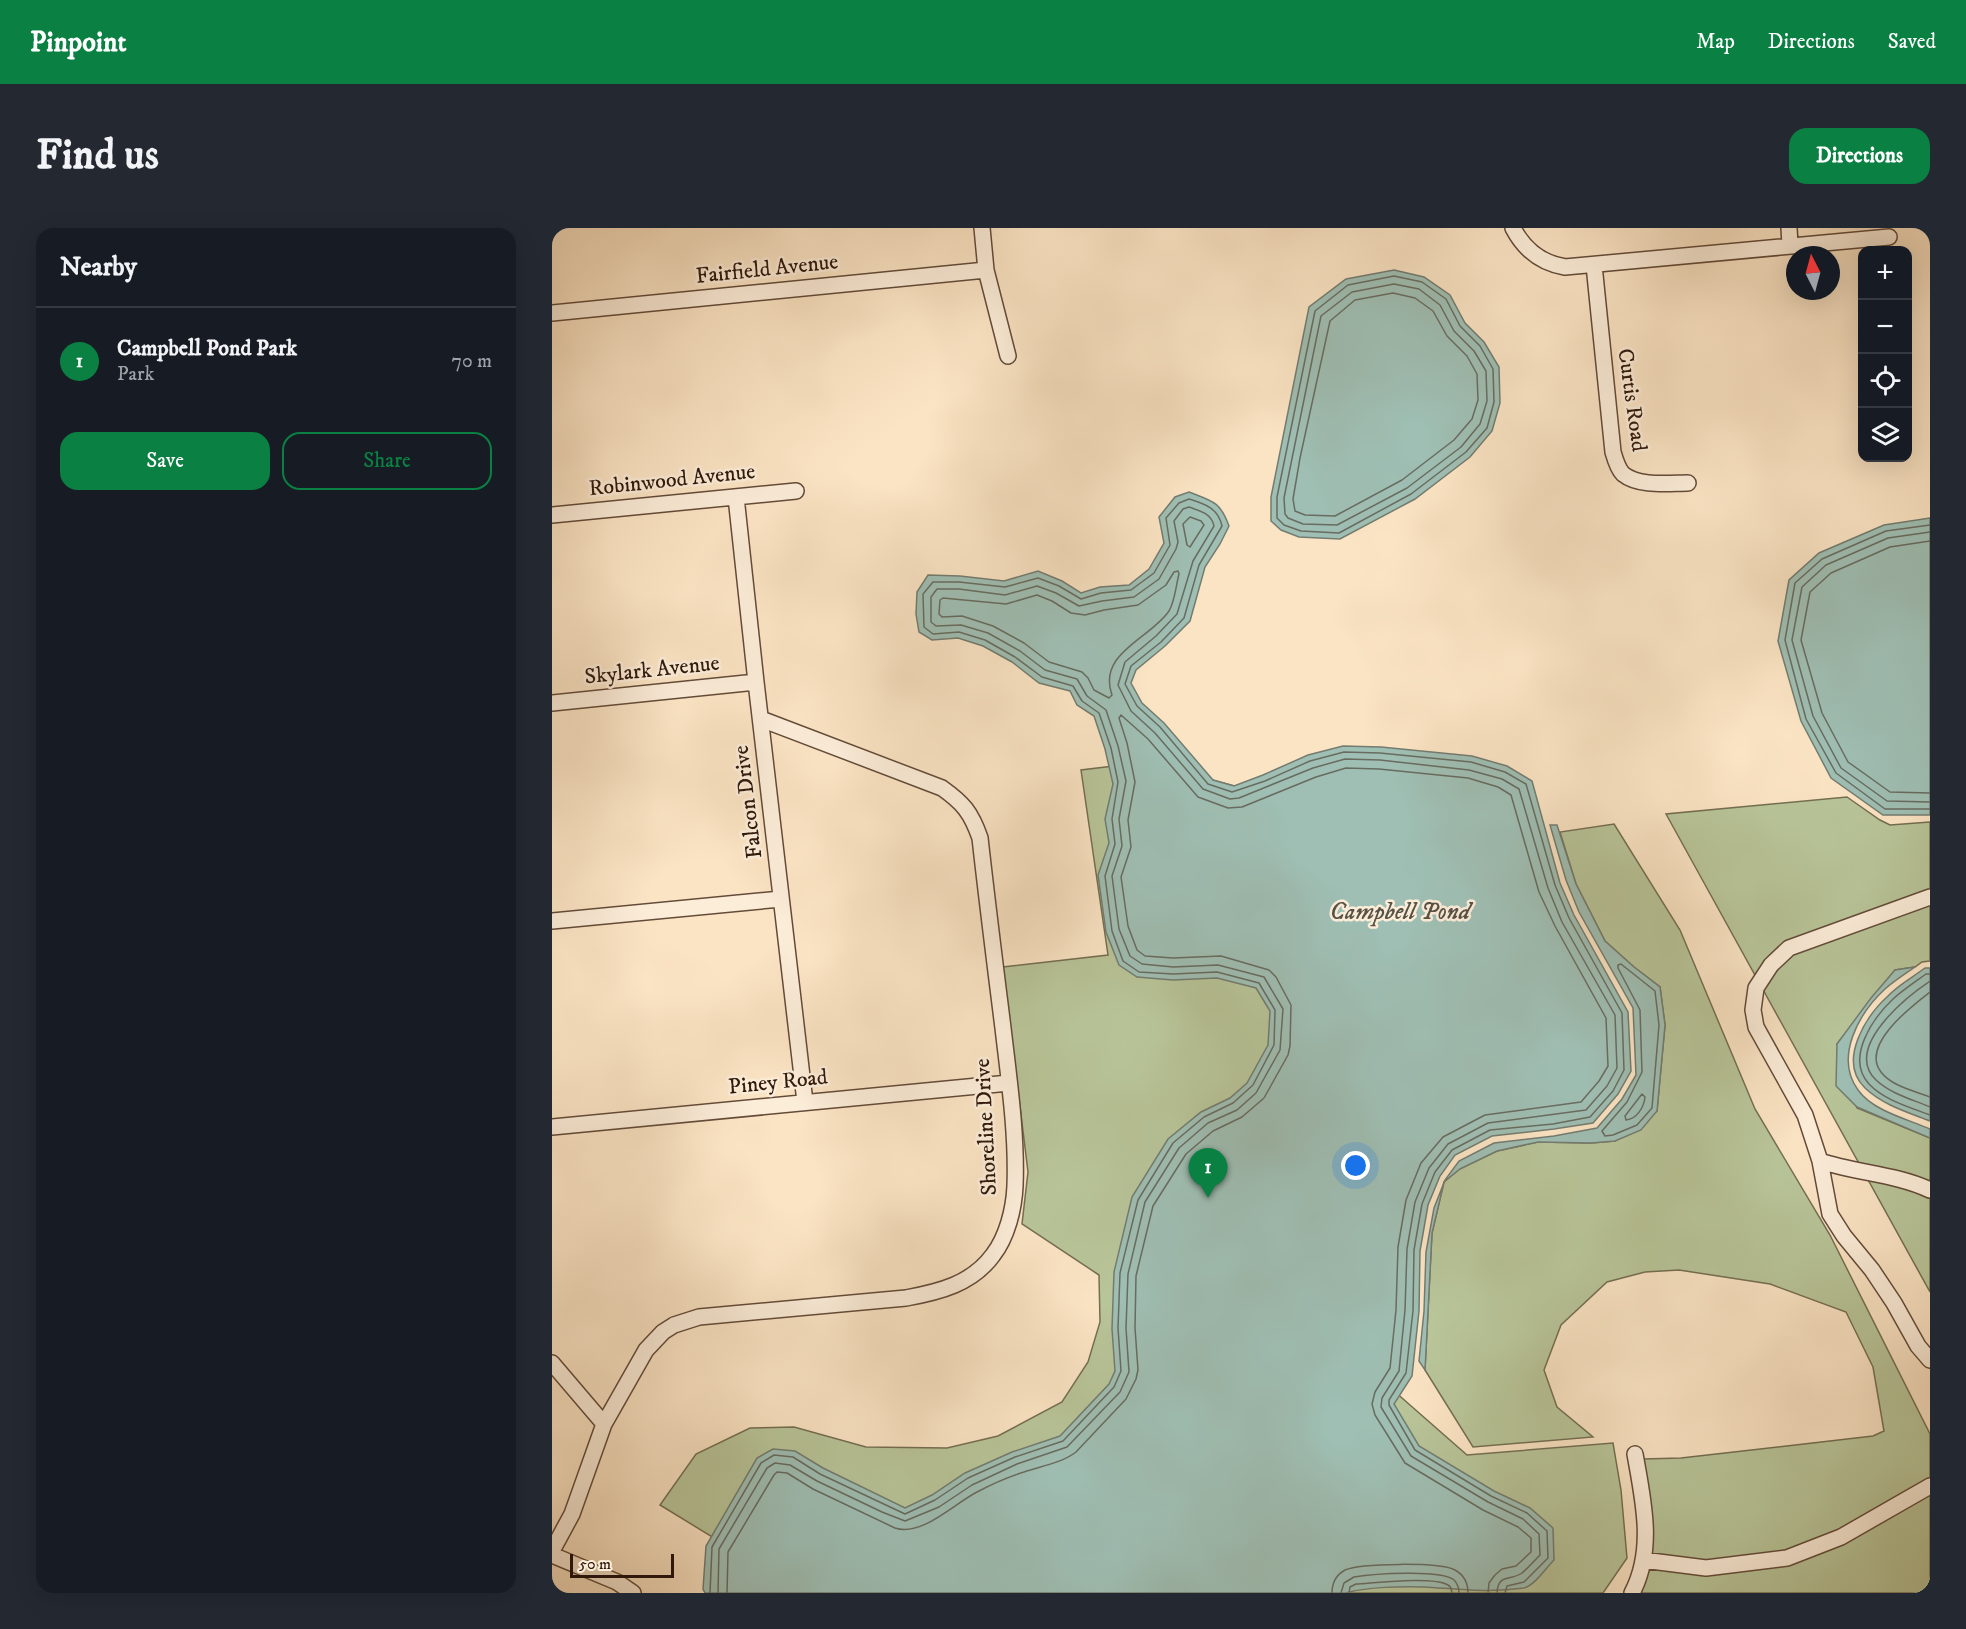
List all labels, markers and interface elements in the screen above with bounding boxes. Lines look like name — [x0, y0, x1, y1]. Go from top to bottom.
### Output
text: Pinpoint — [30, 25, 126, 60]
text: Map — [1696, 29, 1735, 55]
text: Directions — [1768, 29, 1855, 55]
text: Saved — [1888, 29, 1936, 55]
button: Directions — [1789, 128, 1930, 184]
text: Find us — [36, 130, 159, 182]
north arrow — [1786, 246, 1840, 300]
map controls — [1858, 246, 1912, 462]
button: + — [1858, 246, 1912, 300]
street label: Fairfield Avenue — [694, 248, 840, 290]
text: Nearby — [60, 251, 137, 284]
button: − — [1858, 300, 1912, 354]
text: Campbell Pond Park — [117, 335, 297, 362]
street label: Curtis Road — [1611, 347, 1653, 453]
text: 1 — [76, 349, 83, 374]
text: 70 m — [451, 349, 492, 374]
button: locate — [1858, 354, 1912, 408]
text: Park — [117, 362, 154, 387]
button: layers — [1858, 408, 1912, 462]
button: Save — [60, 432, 270, 490]
button: Share — [282, 432, 492, 490]
street label: Robinwood Avenue — [587, 458, 757, 502]
street label: Skylark Avenue — [583, 649, 721, 691]
street label: Falcon Drive — [728, 744, 768, 860]
water label: Campbell Pond — [1330, 897, 1474, 927]
street label: Shoreline Drive — [969, 1058, 1003, 1196]
street label: Piney Road — [727, 1063, 829, 1101]
pin: 1 — [1188, 1148, 1228, 1198]
your location — [1341, 1151, 1370, 1180]
scale bar — [570, 1551, 674, 1578]
text: 50 m — [579, 1554, 611, 1574]

